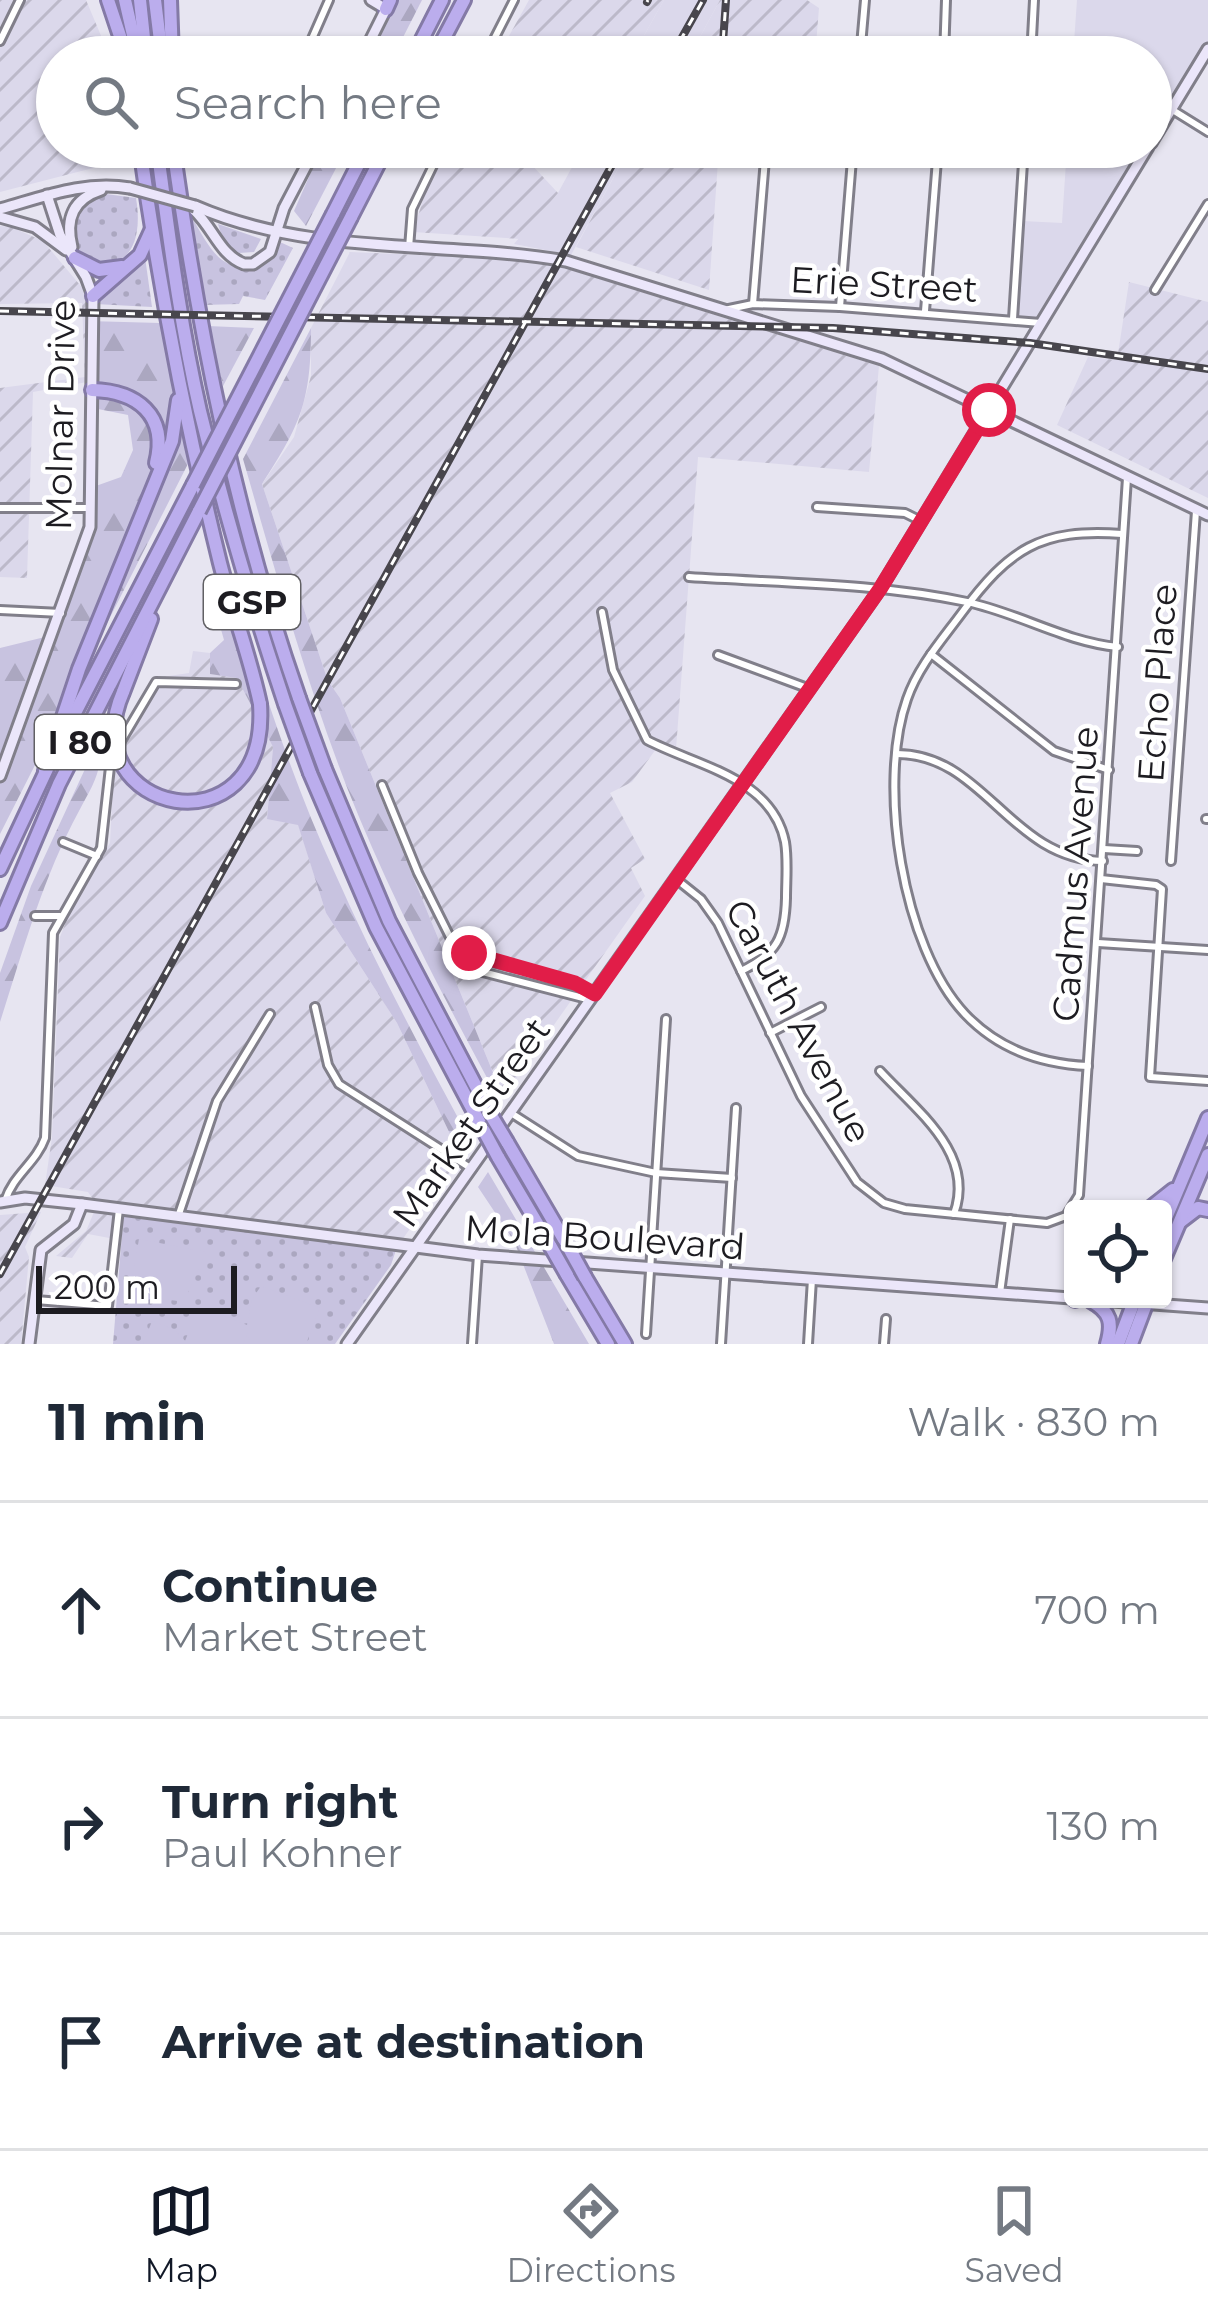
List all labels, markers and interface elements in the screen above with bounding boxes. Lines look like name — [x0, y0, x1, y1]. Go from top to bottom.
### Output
search box — [36, 36, 1172, 168]
icon: search — [78, 69, 144, 135]
text: Search here — [174, 75, 442, 130]
street label: Erie Street — [789, 257, 979, 311]
street label: Molnar Drive — [36, 299, 84, 531]
route start — [962, 383, 1016, 437]
road number: GSP — [204, 575, 300, 629]
street label: Echo Place — [1128, 582, 1186, 784]
road number: I 80 — [35, 715, 125, 769]
street label: Cadmus Avenue — [1043, 725, 1107, 1023]
street label: Caruth Avenue — [716, 892, 882, 1150]
route end — [442, 926, 496, 980]
street label: Market Street — [383, 1009, 559, 1235]
map controls — [1064, 1200, 1172, 1308]
button: locate — [1064, 1200, 1172, 1308]
street label: Mola Boulevard — [463, 1205, 747, 1269]
scale bar — [36, 1260, 237, 1313]
text: 200 m — [54, 1267, 160, 1307]
text: 11 min — [48, 1391, 207, 1453]
text: Walk · 830 m — [907, 1398, 1160, 1446]
text: Continue — [162, 1558, 378, 1613]
icon: ahead — [48, 1577, 114, 1643]
text: 700 m — [1035, 1586, 1160, 1634]
text: Market Street — [162, 1613, 428, 1661]
text: Turn right — [162, 1774, 398, 1829]
icon: right — [48, 1793, 114, 1859]
text: 130 m — [1047, 1802, 1160, 1850]
text: Paul Kohner — [162, 1829, 403, 1877]
icon: arrive — [48, 2009, 114, 2075]
text: Arrive at destination — [162, 2014, 645, 2069]
tab: Map — [144, 2178, 218, 2290]
tab: Directions — [507, 2178, 676, 2290]
tab: Saved — [964, 2178, 1064, 2290]

